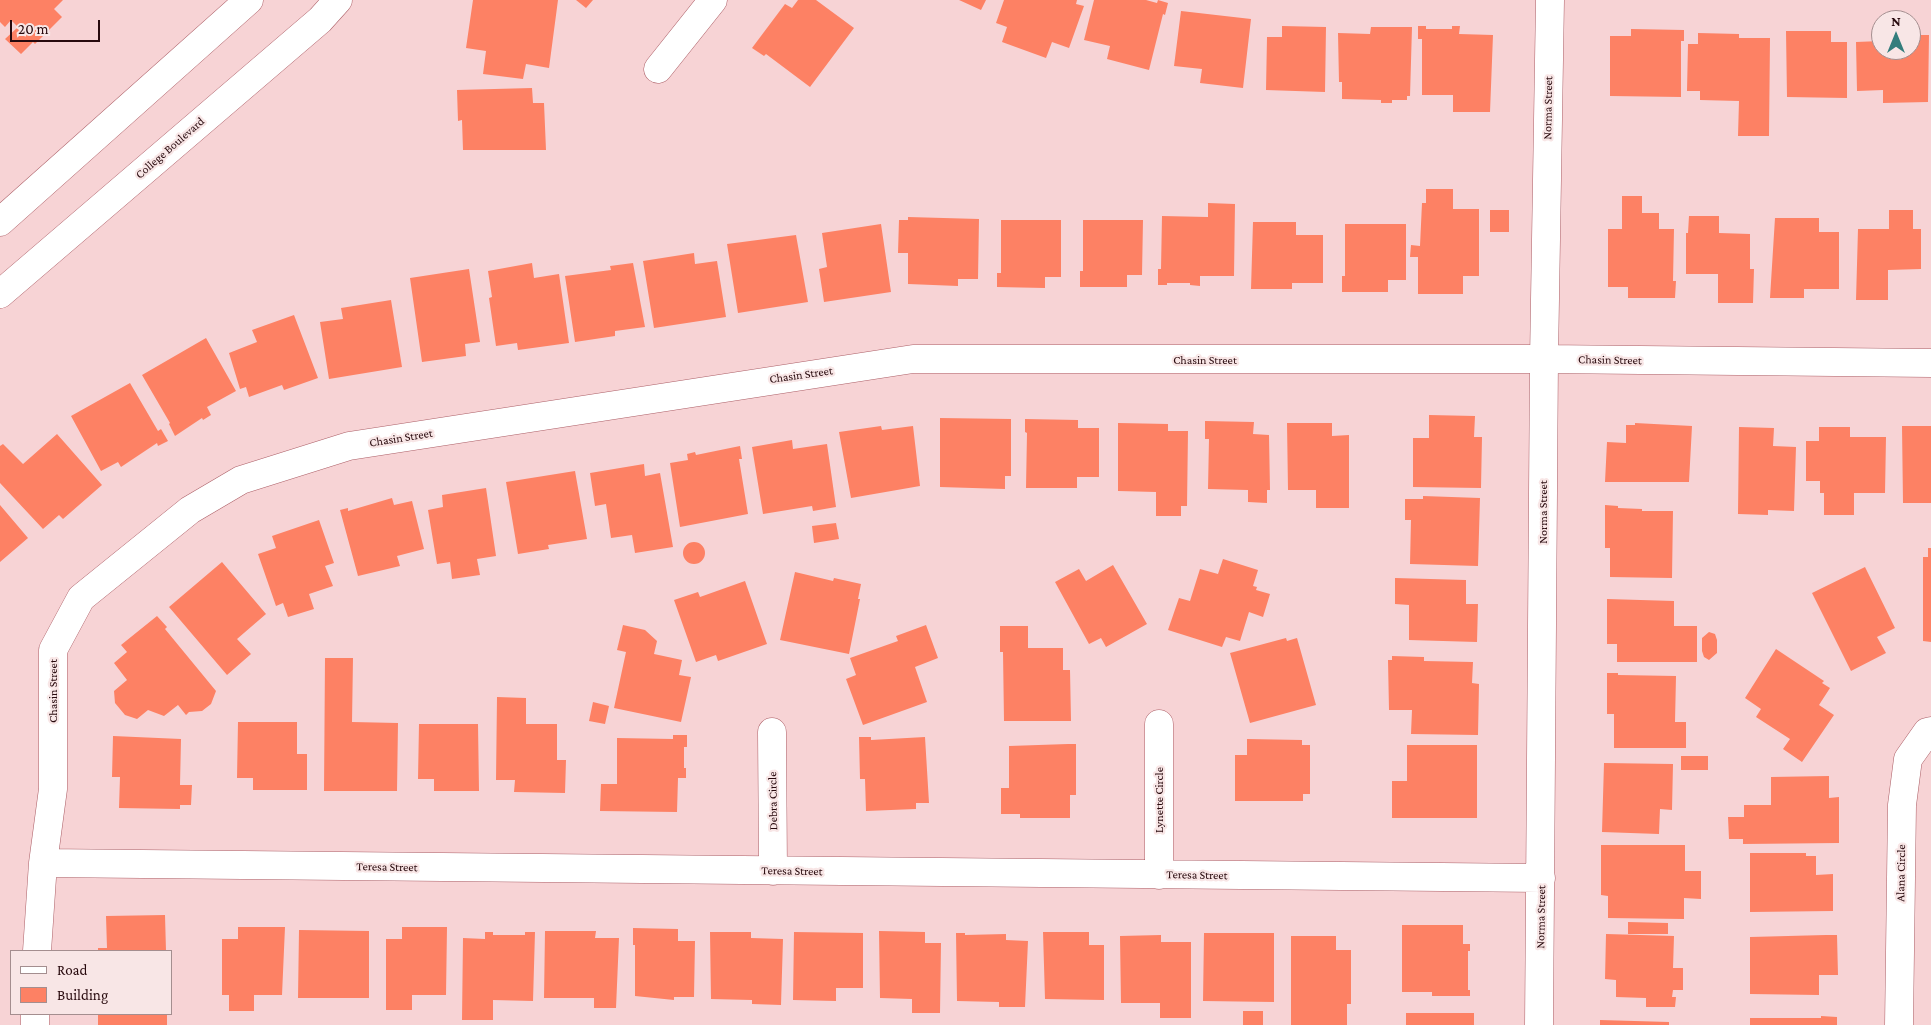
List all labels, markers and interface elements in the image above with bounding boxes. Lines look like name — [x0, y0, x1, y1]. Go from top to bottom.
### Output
scale bar — [12, 10, 102, 42]
north arrow — [1871, 10, 1921, 60]
text: N — [1891, 13, 1901, 29]
text: 20 m — [18, 21, 49, 37]
street label: Norma Street — [1540, 76, 1556, 140]
street label: College Boulevard — [133, 114, 207, 182]
street label: Chasin Street — [1578, 352, 1642, 368]
street label: Chasin Street — [1173, 353, 1237, 367]
street label: Chasin Street — [768, 363, 834, 387]
street label: Chasin Street — [368, 426, 434, 450]
street label: Norma Street — [1536, 480, 1550, 544]
street label: Chasin Street — [46, 659, 60, 723]
street label: Lynette Circle — [1152, 767, 1166, 833]
street label: Debra Circle — [765, 771, 781, 831]
street label: Alana Circle — [1893, 844, 1909, 902]
street label: Teresa Street — [356, 859, 418, 875]
street label: Teresa Street — [761, 863, 823, 879]
street label: Teresa Street — [1166, 867, 1228, 883]
street label: Norma Street — [1533, 885, 1549, 949]
legend — [10, 950, 172, 1015]
text: Road — [57, 962, 87, 978]
text: Building — [57, 987, 108, 1003]

